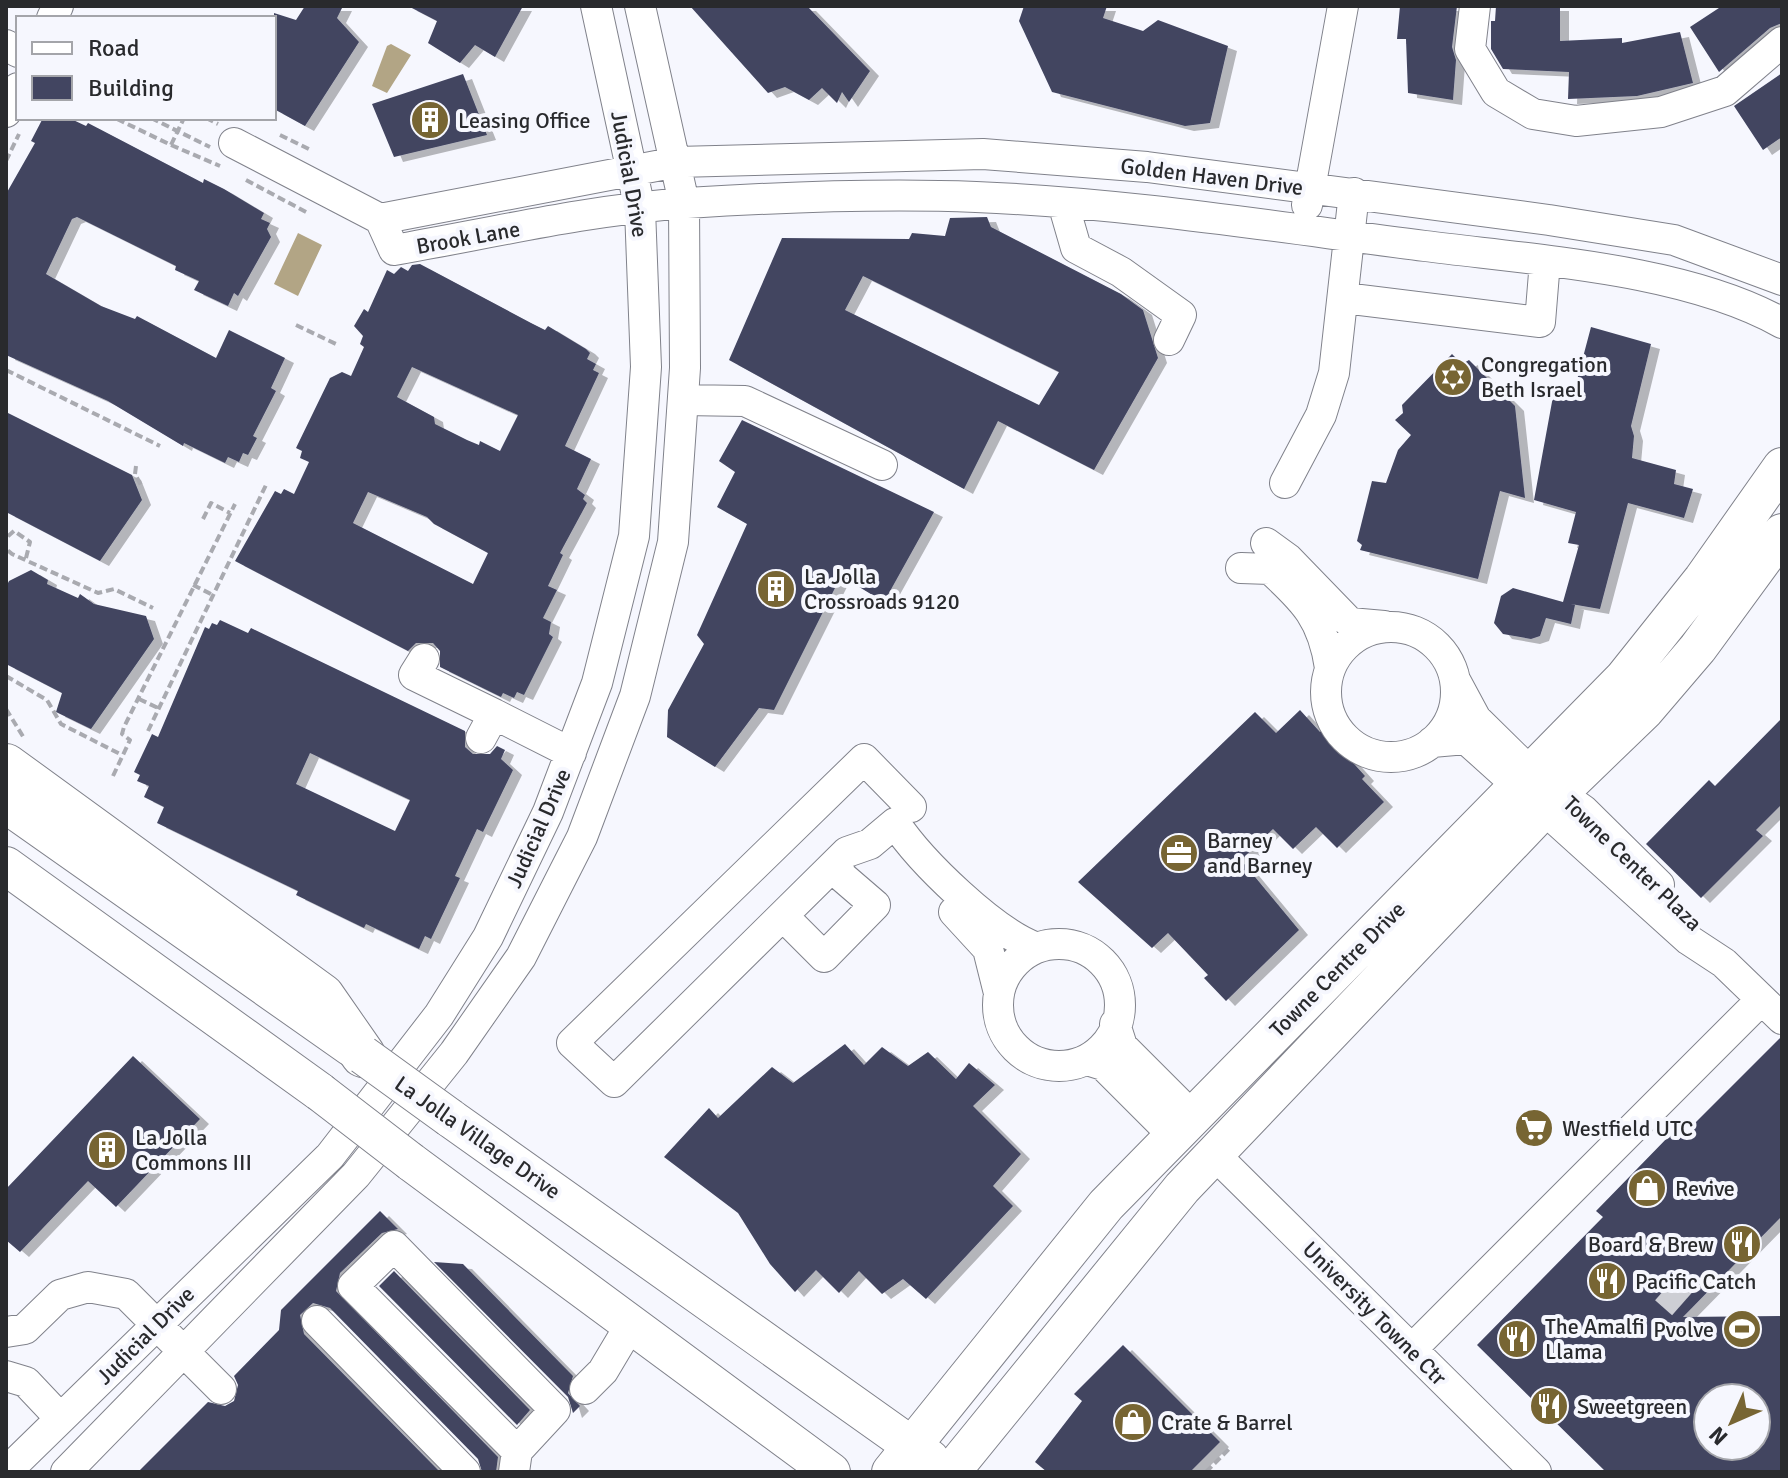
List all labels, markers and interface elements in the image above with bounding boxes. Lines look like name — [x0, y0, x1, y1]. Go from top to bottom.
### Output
legend — [16, 16, 276, 120]
text: Road — [88, 33, 139, 63]
text: Building — [88, 73, 174, 103]
building icon: Leasing Office — [409, 99, 451, 141]
place label: Leasing Office — [458, 107, 591, 134]
street label: Judicial Drive — [605, 109, 654, 239]
street label: Golden Haven Drive — [1119, 152, 1305, 201]
street label: Brook Lane — [414, 215, 522, 260]
place label: Congregation Beth Israel — [1481, 351, 1608, 403]
synagogue icon: Congregation Beth Israel — [1432, 356, 1474, 398]
place label: La Jolla Crossroads 9120 — [804, 563, 960, 615]
building icon: La Jolla Crossroads 9120 — [755, 568, 797, 610]
street label: Judicial Drive — [500, 764, 577, 892]
street label: Towne Center Plaza — [1558, 790, 1708, 937]
place label: Barney and Barney — [1207, 827, 1313, 879]
office icon: Barney and Barney — [1158, 832, 1200, 874]
street label: Towne Centre Drive — [1264, 896, 1411, 1043]
street label: La Jolla Village Drive — [390, 1070, 566, 1205]
supermarket icon: Westfield UTC — [1513, 1107, 1555, 1149]
place label: Westfield UTC — [1562, 1115, 1693, 1142]
place label: La Jolla Commons III — [135, 1124, 252, 1176]
building icon: La Jolla Commons III — [86, 1129, 128, 1171]
shop icon: Revive — [1626, 1167, 1668, 1209]
place label: Revive — [1675, 1175, 1735, 1202]
restaurant icon: Board & Brew — [1721, 1223, 1763, 1265]
place label: Board & Brew — [1588, 1231, 1714, 1258]
street label: University Towne Ctr — [1297, 1236, 1452, 1391]
restaurant icon: Pacific Catch — [1586, 1260, 1628, 1302]
place label: Pacific Catch — [1635, 1268, 1756, 1295]
street label: Judicial Drive — [91, 1281, 200, 1390]
sports icon: Pvolve — [1721, 1308, 1763, 1350]
place label: The Amalfi Llama — [1545, 1313, 1645, 1365]
place label: Pvolve — [1653, 1316, 1714, 1343]
restaurant icon: The Amalfi Llama — [1496, 1318, 1538, 1360]
north arrow — [1692, 1382, 1772, 1462]
restaurant icon: Sweetgreen — [1528, 1385, 1570, 1427]
place label: Sweetgreen — [1577, 1393, 1687, 1420]
shop icon: Crate & Barrel — [1112, 1401, 1154, 1443]
place label: Crate & Barrel — [1161, 1409, 1293, 1436]
text: N — [1703, 1421, 1733, 1451]

